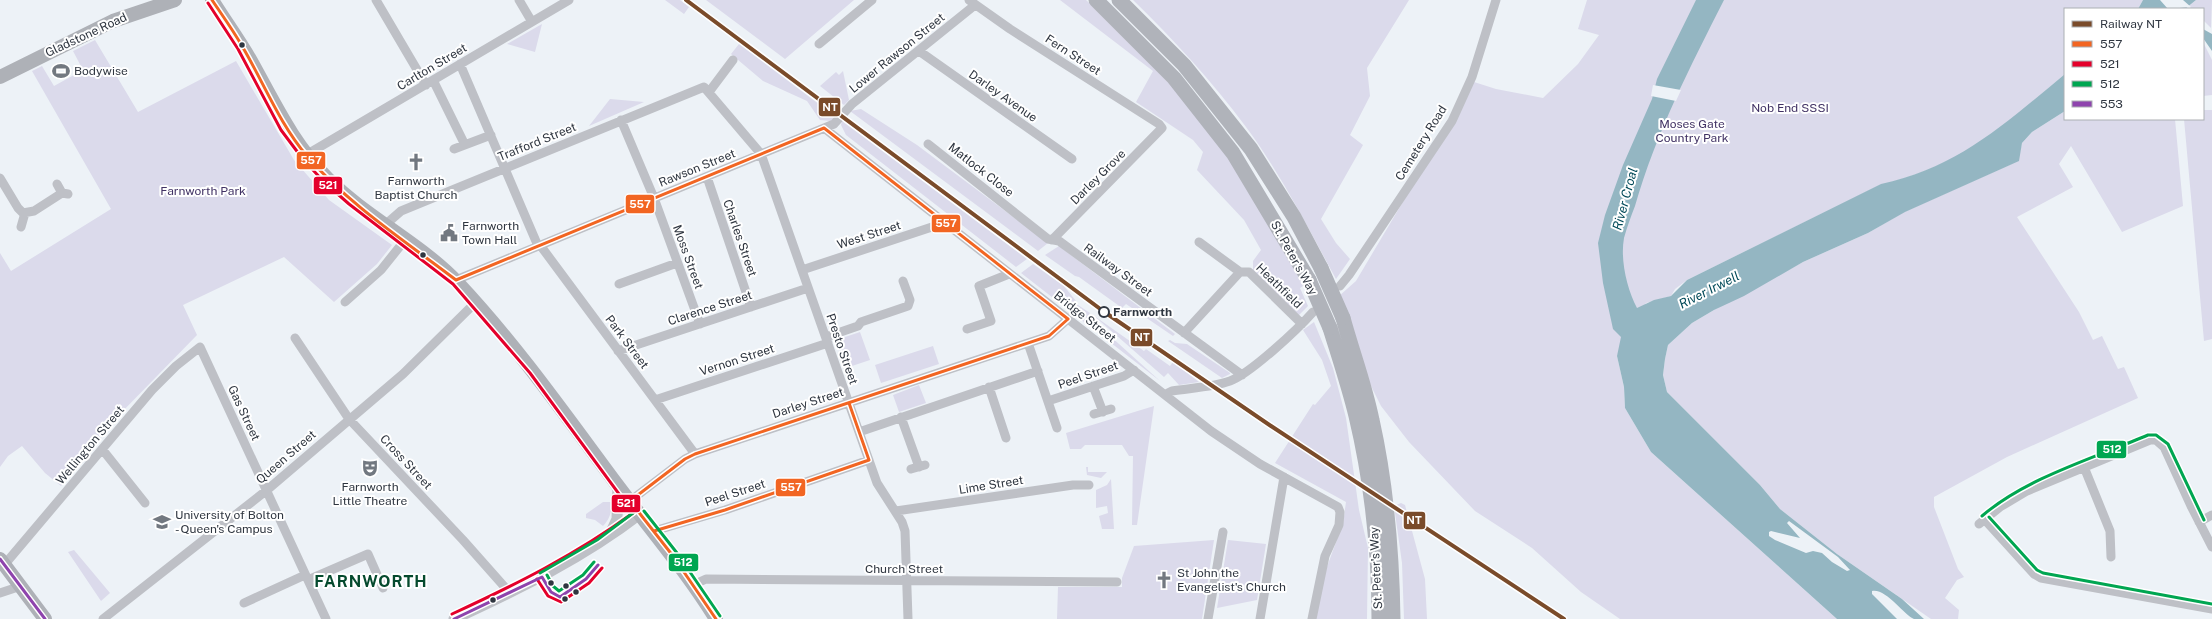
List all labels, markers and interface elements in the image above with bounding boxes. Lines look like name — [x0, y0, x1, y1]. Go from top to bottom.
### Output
legend — [2064, 8, 2204, 120]
street label: Gladstone Road — [43, 10, 129, 60]
street label: Lower Rawson Street — [847, 10, 948, 96]
text: Railway NT — [2100, 17, 2162, 31]
street label: Fern Street — [1043, 32, 1104, 78]
text: 557 — [2100, 37, 2123, 51]
unlabelled marker — [237, 40, 247, 50]
street label: Carlton Street — [395, 41, 470, 93]
text: 521 — [2100, 57, 2120, 71]
sports icon: Bodywise — [51, 61, 71, 81]
place label: Bodywise — [74, 64, 128, 78]
street label: Darley Avenue — [966, 67, 1040, 125]
text: 512 — [2100, 77, 2120, 91]
line badge: NT — [818, 97, 841, 117]
text: 553 — [2100, 97, 2123, 111]
text: NT — [822, 101, 838, 113]
park label: Nob End SSSI — [1751, 101, 1829, 115]
street label: Cemetery Road — [1392, 103, 1450, 183]
park label: Moses Gate Country Park — [1655, 117, 1729, 145]
street label: Trafford Street — [496, 120, 579, 164]
street label: Matlock Close — [946, 140, 1017, 200]
street label: Rawson Street — [657, 146, 738, 190]
street label: Darley Grove — [1068, 147, 1128, 207]
line badge: 557 — [296, 151, 326, 170]
church icon: Farnworth Baptist Church — [406, 152, 426, 172]
text: 557 — [300, 154, 322, 166]
water label: River Croal — [1609, 166, 1641, 232]
place label: Farnworth Baptist Church — [375, 174, 458, 202]
line badge: 521 — [313, 176, 343, 195]
text: 521 — [318, 179, 338, 191]
park label: Farnworth Park — [160, 184, 246, 198]
line badge: 557 — [625, 194, 655, 214]
text: 557 — [629, 198, 651, 210]
street label: Charles Street — [720, 198, 760, 279]
line badge: 557 — [931, 214, 961, 233]
text: 557 — [935, 217, 957, 229]
street label: West Street — [835, 218, 903, 252]
street label: St. Peter's Way — [1268, 218, 1320, 298]
place label: Farnworth Town Hall — [462, 219, 519, 247]
public building icon: Farnworth Town Hall — [439, 223, 459, 243]
street label: Moss Street — [670, 223, 706, 291]
street label: Railway Street — [1081, 241, 1155, 300]
unlabelled marker — [418, 250, 428, 260]
street label: Heathfield — [1253, 261, 1305, 311]
water label: River Irwell — [1676, 268, 1742, 312]
street label: Clarence Street — [666, 288, 754, 328]
street label: Bridge Street — [1051, 288, 1119, 346]
place label: Farnworth — [1113, 305, 1172, 319]
marker: Farnworth — [1098, 306, 1110, 318]
street label: Park Street — [602, 312, 652, 372]
street label: Presto Street — [823, 312, 861, 387]
line badge: NT — [1130, 328, 1153, 347]
text: NT — [1134, 331, 1150, 343]
street label: Vernon Street — [698, 341, 776, 379]
street label: Peel Street — [1056, 358, 1120, 392]
street label: Gas Street — [225, 383, 263, 443]
street label: Darley Street — [771, 385, 846, 421]
street label: Wellington Street — [53, 403, 127, 487]
street label: Queen Street — [253, 427, 319, 487]
street label: Cross Street — [377, 432, 435, 492]
line badge: 512 — [2096, 440, 2127, 459]
text: 512 — [2102, 443, 2122, 455]
theatre icon: Farnworth Little Theatre — [360, 458, 380, 478]
street label: Lime Street — [958, 473, 1025, 497]
street label: Peel Street — [703, 477, 767, 509]
line badge: 557 — [775, 478, 806, 497]
place label: Farnworth Little Theatre — [333, 480, 408, 508]
text: 557 — [780, 481, 802, 493]
line badge: 521 — [611, 494, 641, 513]
text: 521 — [616, 497, 636, 509]
place label: University of Bolton - Queen's Campus — [175, 508, 284, 536]
line badge: NT — [1403, 511, 1426, 530]
school or university icon: University of Bolton - Queen's Campus — [152, 512, 172, 532]
text: NT — [1406, 514, 1422, 526]
street label: St. Peter's Way — [1367, 526, 1385, 610]
line badge: 512 — [668, 553, 699, 572]
text: 512 — [673, 556, 693, 568]
street label: Church Street — [865, 562, 943, 576]
place label: St John the Evangelist's Church — [1177, 566, 1286, 594]
church icon: St John the Evangelist's Church — [1154, 570, 1174, 590]
district label: FARNWORTH — [314, 572, 428, 591]
unlabelled marker — [546, 578, 556, 588]
unlabelled marker — [561, 581, 571, 591]
unlabelled marker — [571, 587, 581, 597]
unlabelled marker — [560, 594, 570, 604]
unlabelled marker — [488, 595, 498, 605]

